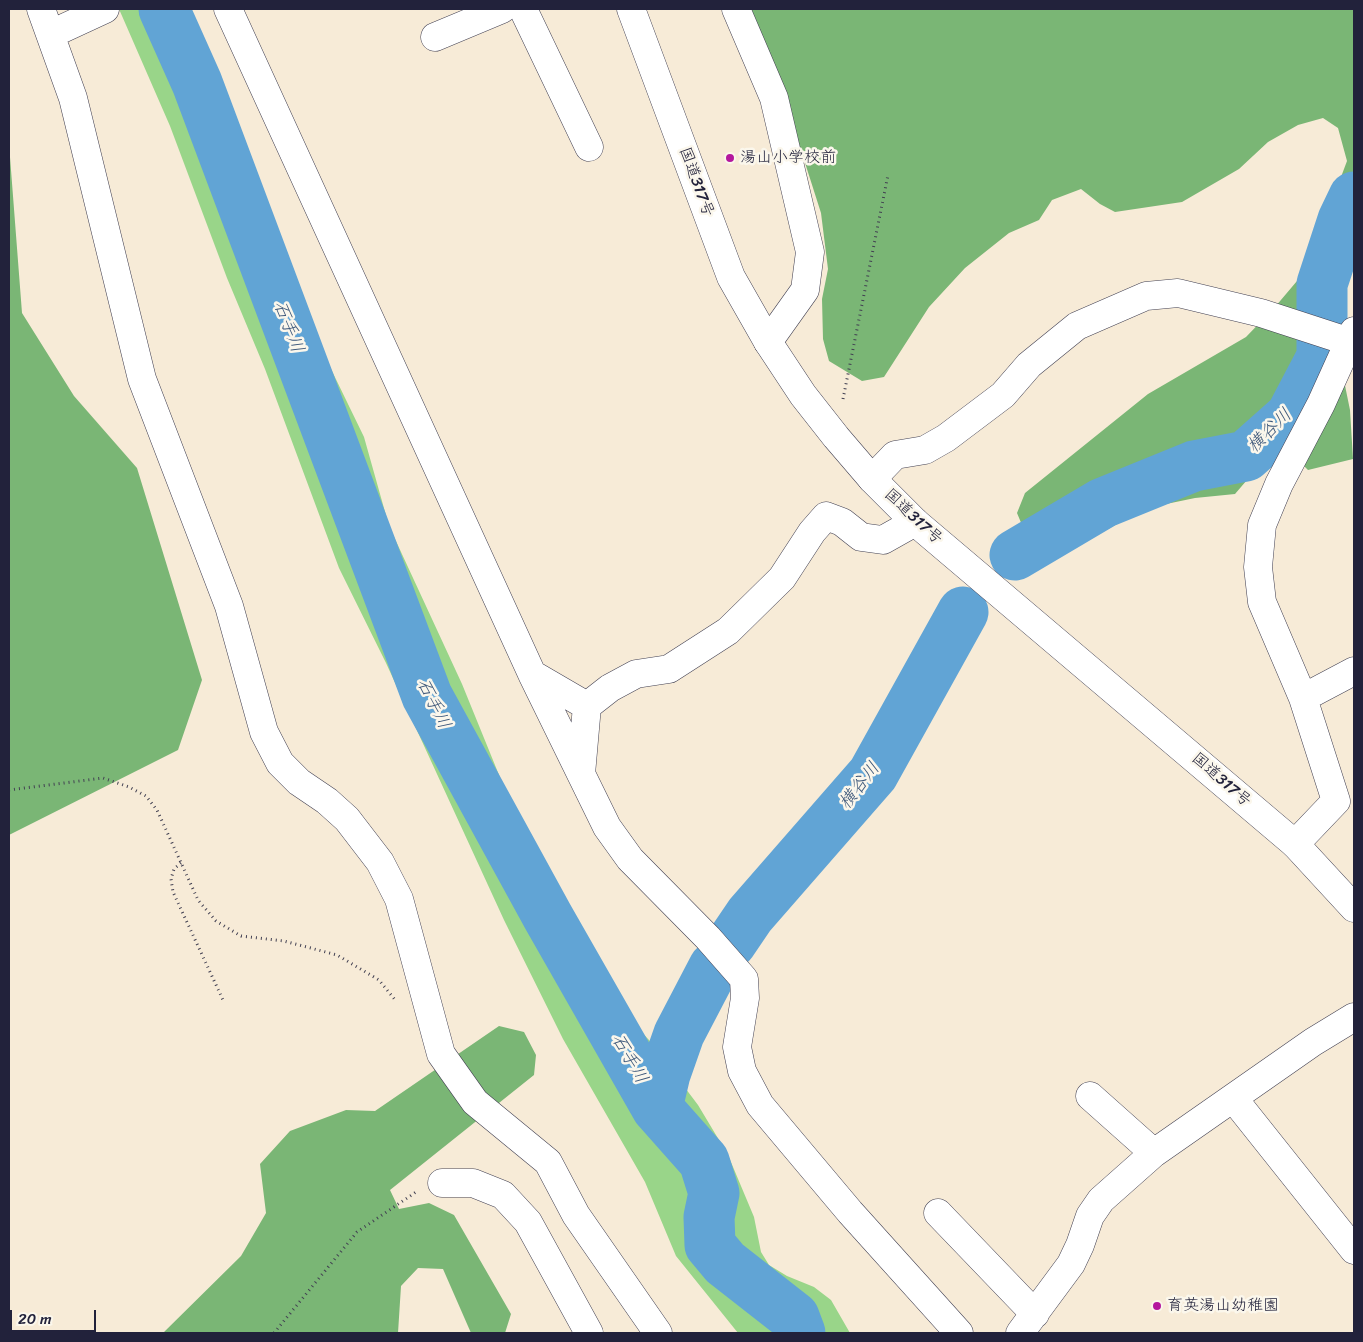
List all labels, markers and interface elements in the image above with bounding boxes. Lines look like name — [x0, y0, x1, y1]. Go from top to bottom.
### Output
street label: 国道317号 — [675, 145, 717, 219]
place label: 湯山小学校前 — [740, 148, 836, 168]
marker: 湯山小学校前 — [724, 152, 736, 164]
water label: 石手川 — [268, 298, 308, 356]
water label: 横谷川 — [1243, 404, 1297, 458]
street label: 国道317号 — [880, 485, 946, 549]
water label: 石手川 — [411, 675, 455, 733]
street label: 国道317号 — [1187, 749, 1255, 811]
water label: 横谷川 — [835, 758, 885, 814]
water label: 石手川 — [606, 1030, 652, 1088]
place label: 育英湯山幼稚園 — [1167, 1296, 1279, 1316]
scale bar — [12, 1300, 99, 1332]
marker: 育英湯山幼稚園 — [1151, 1300, 1163, 1312]
text: 20 m — [18, 1306, 52, 1332]

